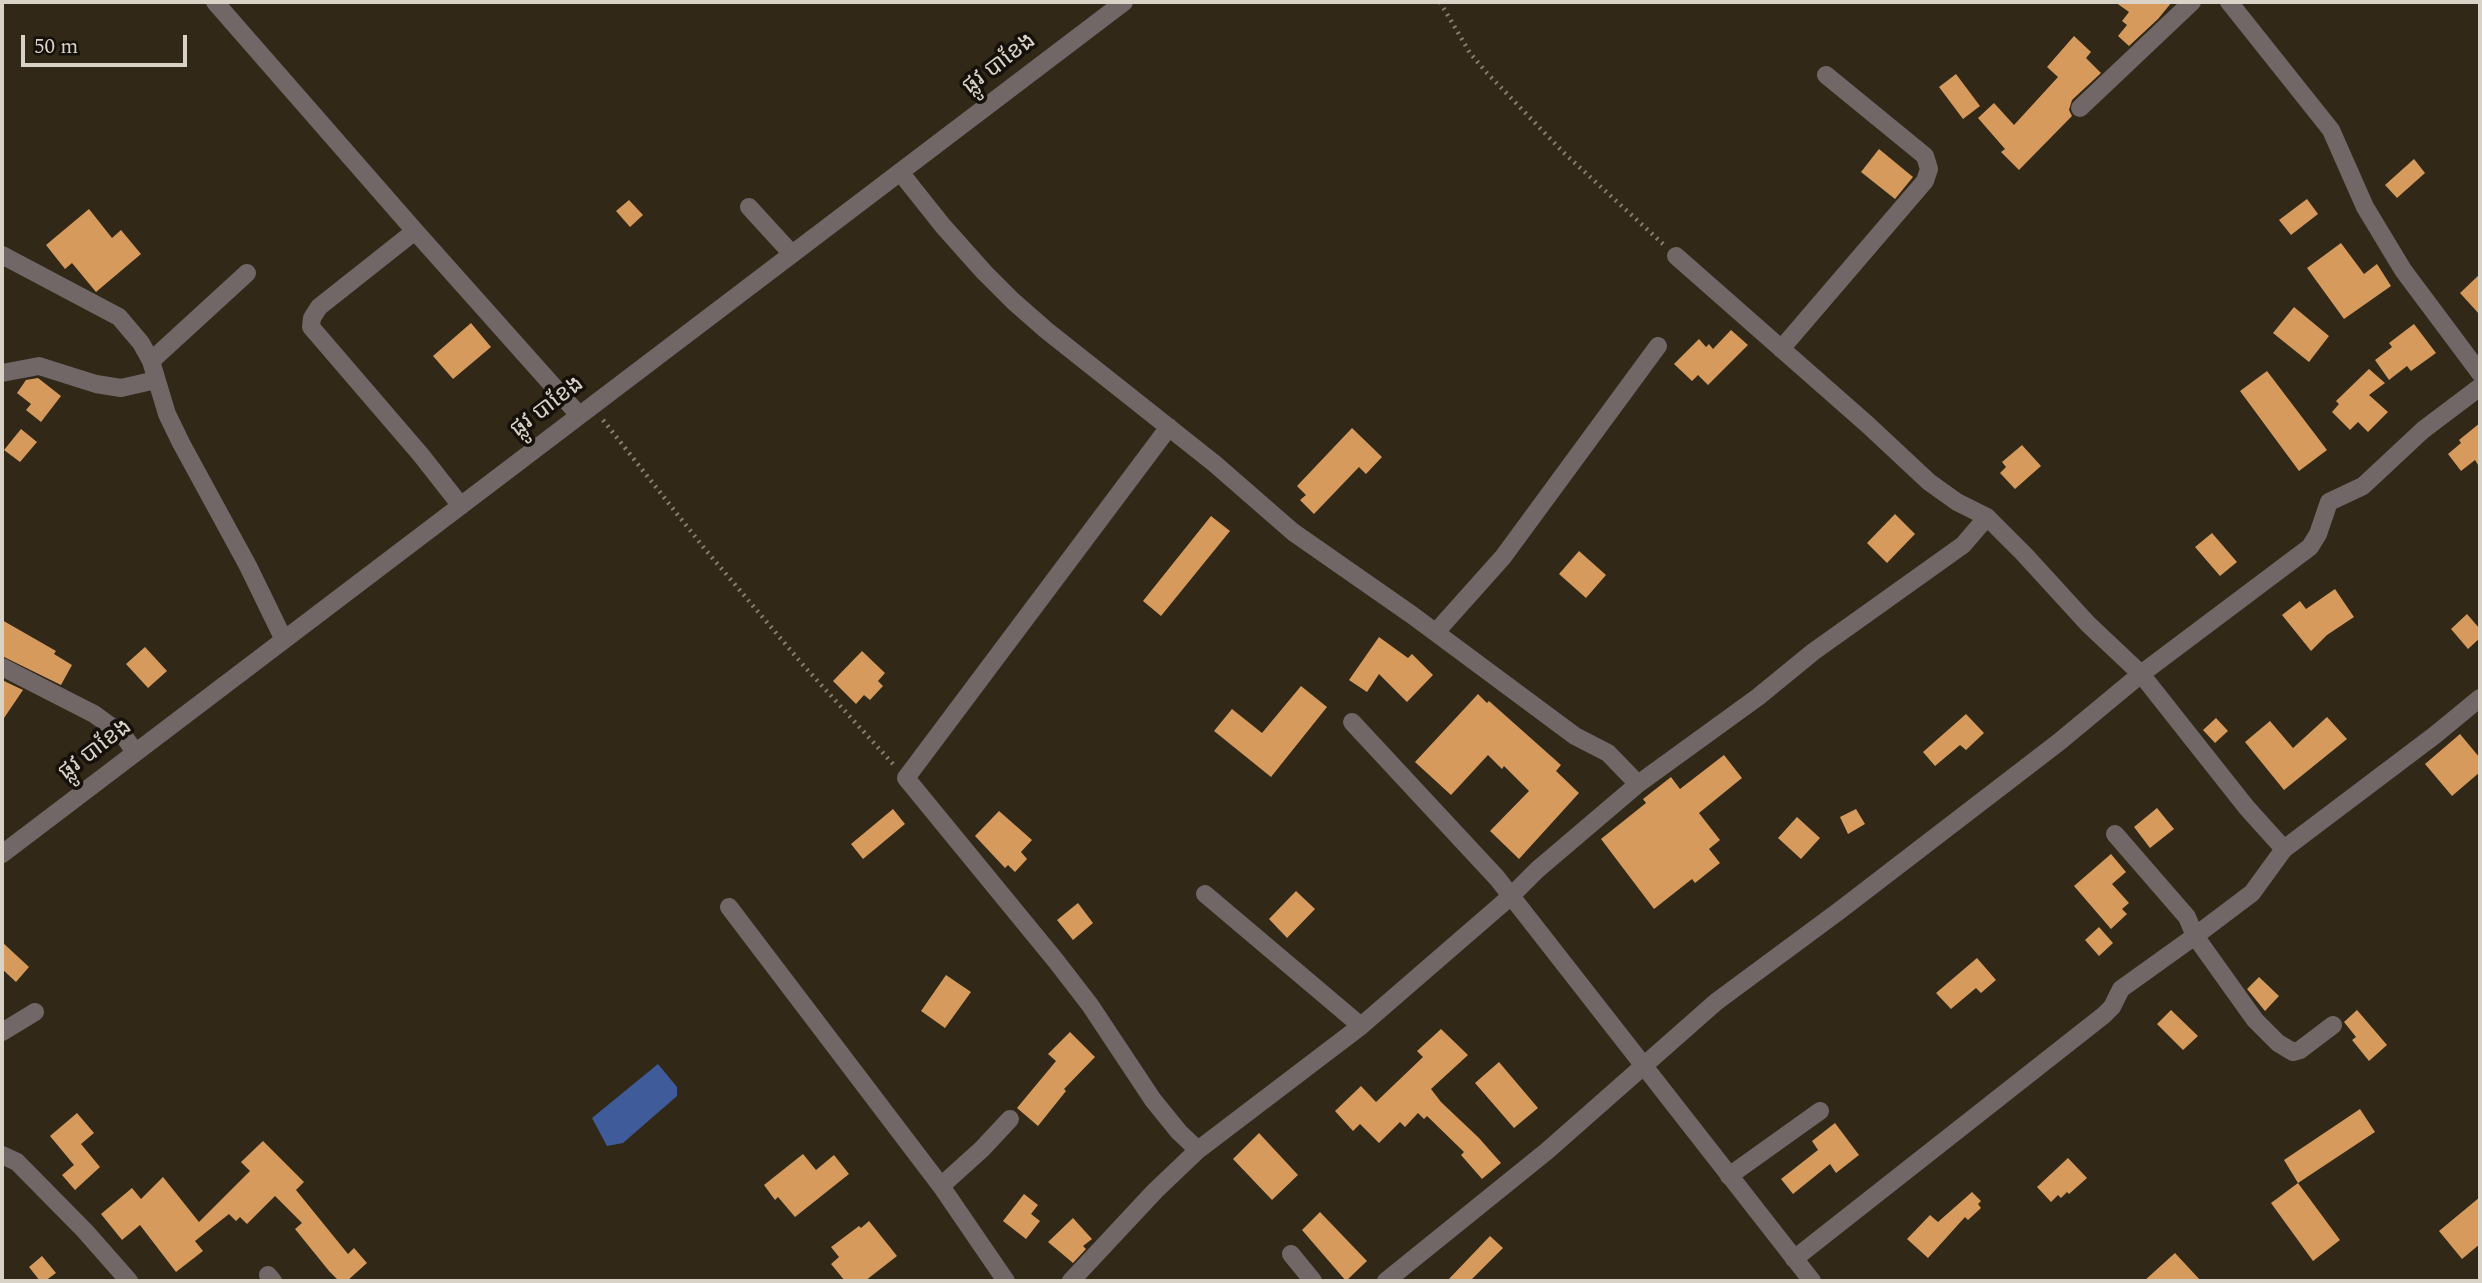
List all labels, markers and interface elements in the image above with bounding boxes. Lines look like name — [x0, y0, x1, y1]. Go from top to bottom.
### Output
scale bar — [24, 21, 191, 65]
street label: ផ្លូវ បាខែង — [958, 28, 1042, 102]
text: 50 m — [34, 31, 78, 63]
street label: ផ្លូវ បាខែង — [506, 371, 590, 445]
street label: ផ្លូវ បាខែង — [54, 714, 138, 788]

